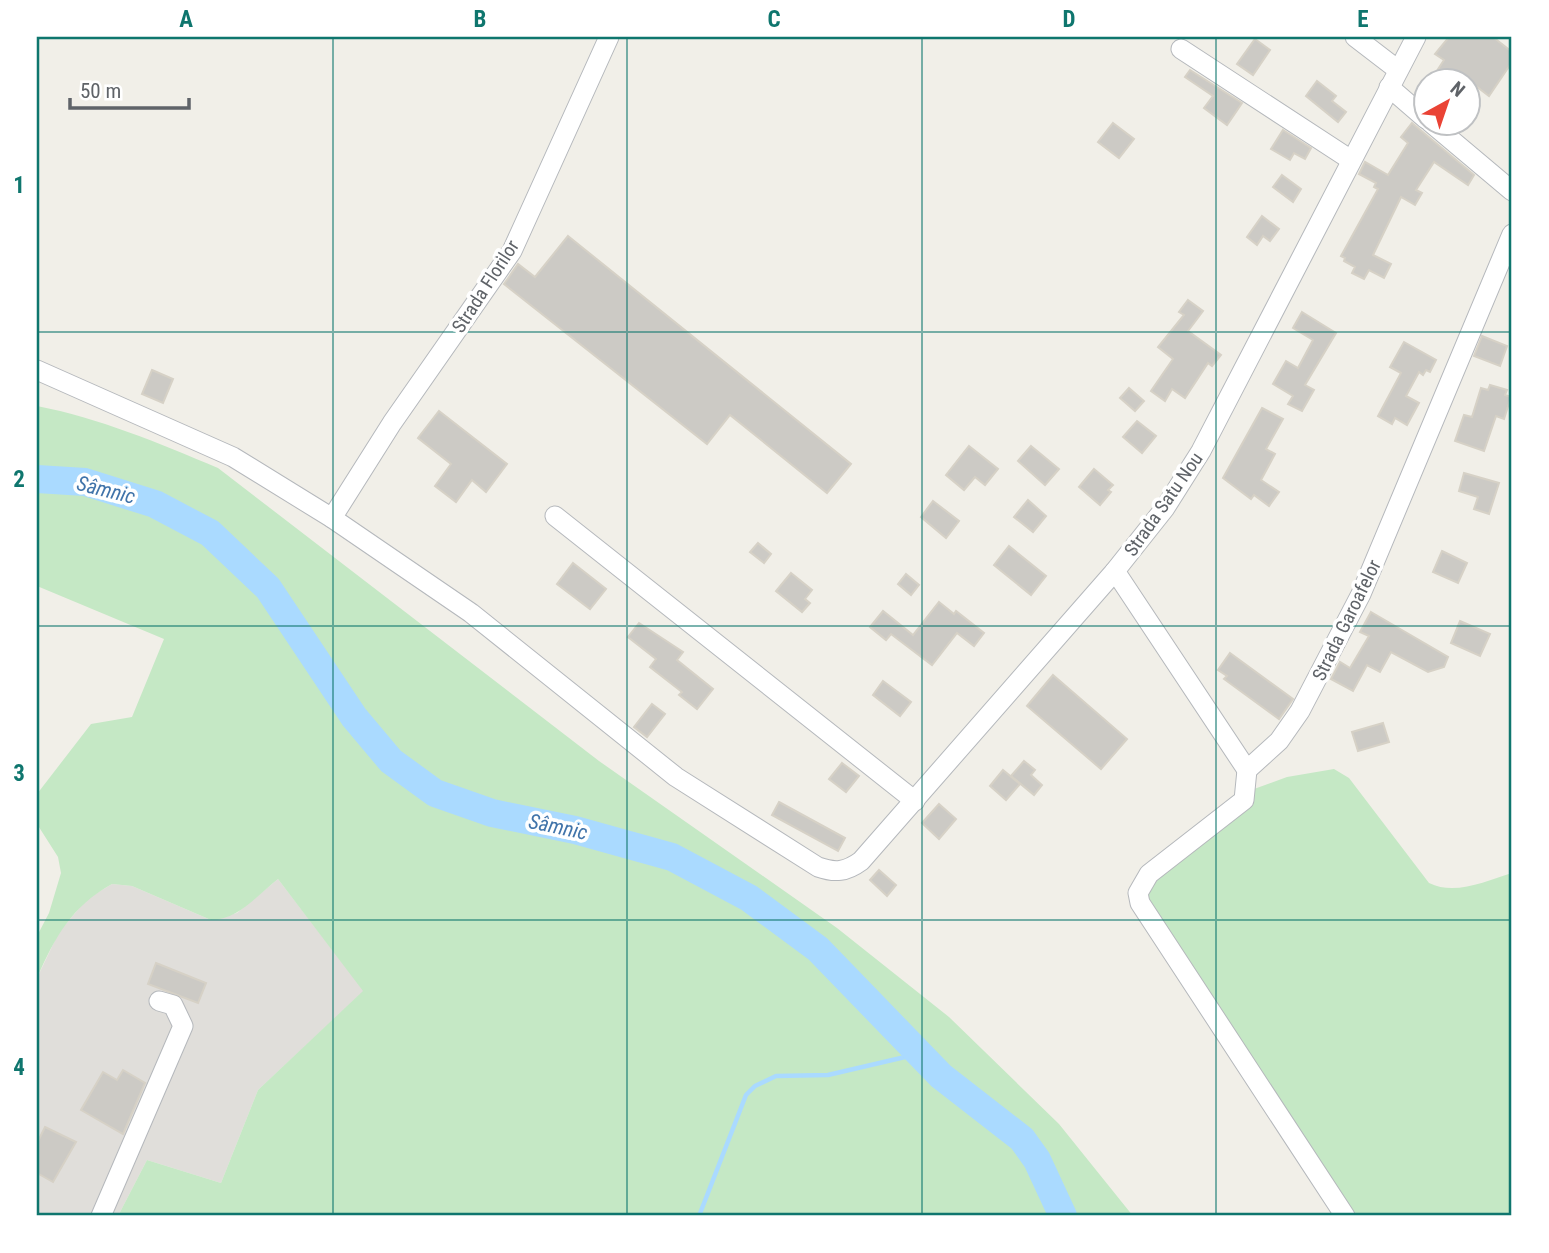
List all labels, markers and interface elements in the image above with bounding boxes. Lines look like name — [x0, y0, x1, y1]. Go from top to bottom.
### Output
text: A — [179, 6, 193, 33]
text: B — [474, 6, 486, 33]
text: C — [767, 6, 781, 33]
text: D — [1063, 6, 1076, 33]
text: E — [1357, 6, 1369, 33]
scale bar — [70, 66, 189, 110]
north arrow — [1412, 66, 1482, 136]
text: N — [1446, 77, 1469, 102]
text: 50 m — [80, 79, 121, 103]
text: 1 — [13, 172, 25, 199]
street label: Strada Florilor — [447, 235, 524, 337]
street label: Strada Satu Nou — [1119, 448, 1208, 561]
text: 2 — [13, 466, 25, 493]
water label: Sâmnic — [74, 471, 138, 509]
street label: Strada Garoafelor — [1307, 556, 1386, 685]
text: 3 — [13, 760, 25, 787]
water label: Sâmnic — [526, 809, 590, 845]
text: 4 — [13, 1054, 25, 1081]

